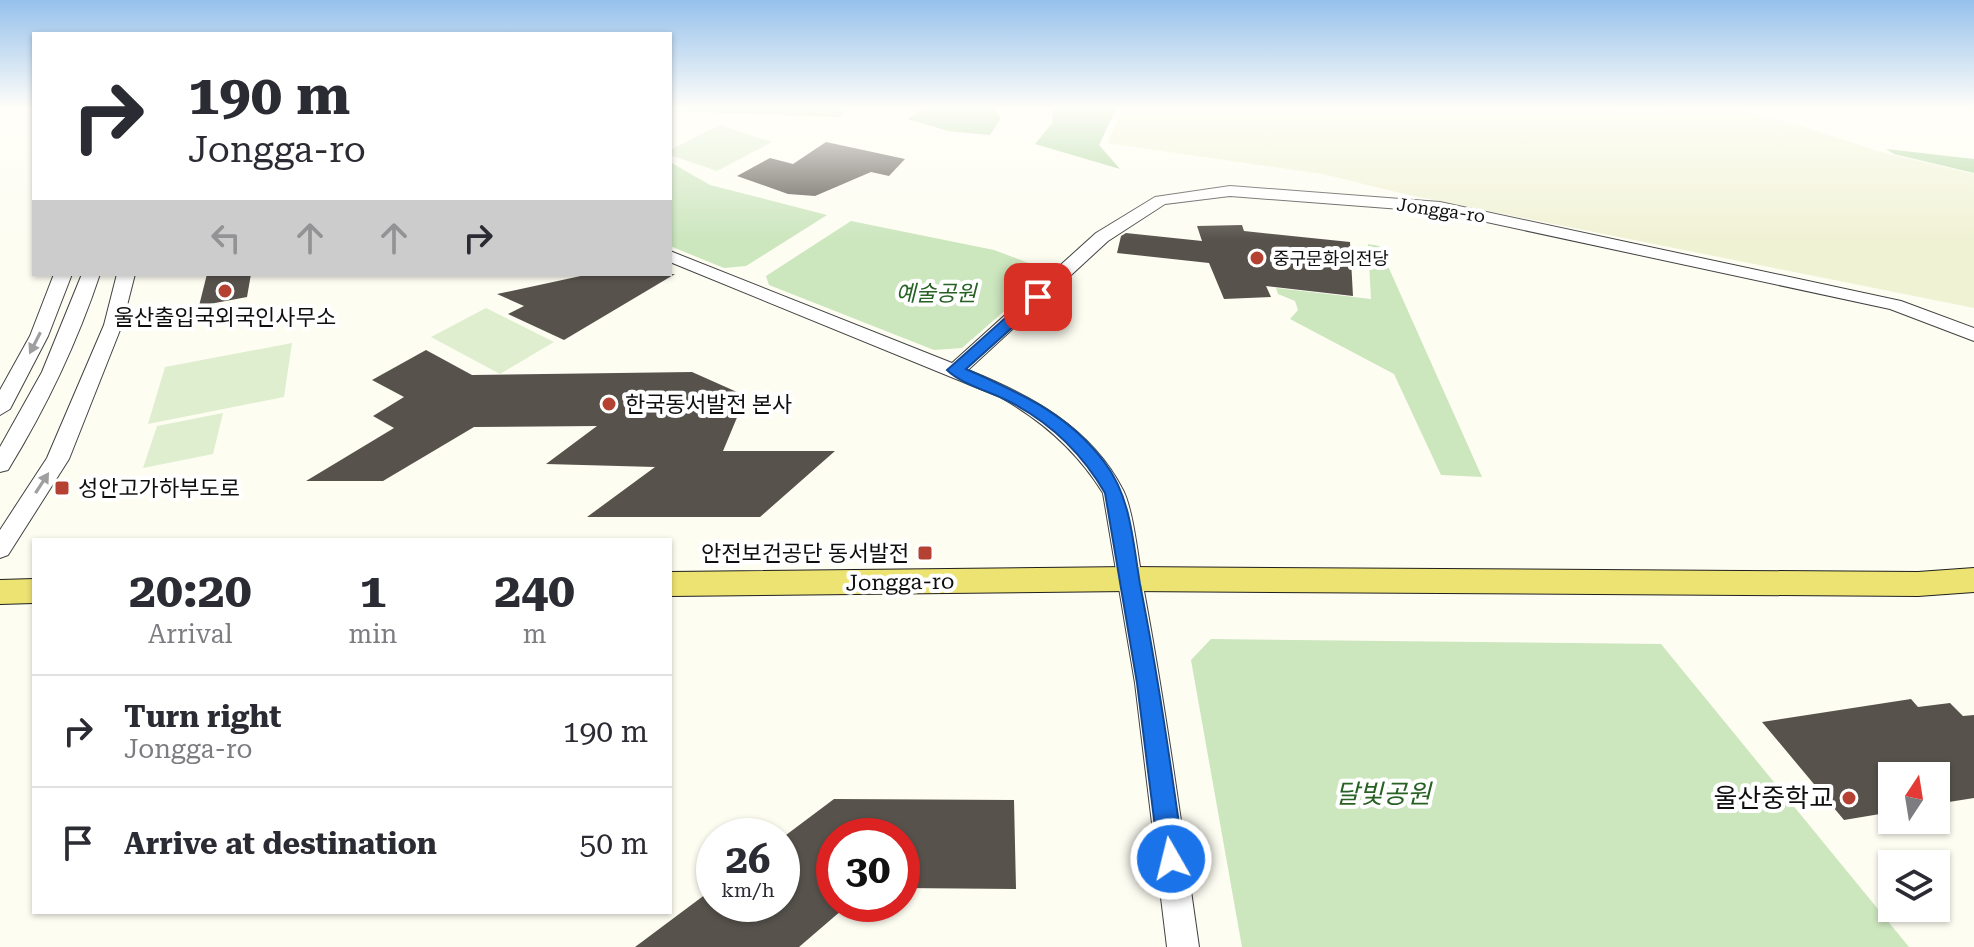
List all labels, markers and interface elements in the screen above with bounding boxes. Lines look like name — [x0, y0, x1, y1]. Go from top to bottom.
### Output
text: 190 m — [188, 62, 350, 128]
icon: right — [56, 64, 160, 168]
text: Jongga-ro — [188, 129, 366, 171]
street label: Jongga-ro — [1396, 193, 1486, 227]
icon: left — [204, 216, 248, 260]
icon: ahead — [288, 216, 332, 260]
icon: ahead — [372, 216, 416, 260]
icon: right — [456, 216, 500, 260]
place label: 중구문화의전당 — [1273, 248, 1389, 269]
marker: 중구문화의전당 — [1248, 249, 1266, 267]
pin — [1004, 263, 1072, 331]
icon: arrive — [1016, 275, 1060, 319]
park label: 예술공원 — [896, 281, 978, 306]
marker: 울산출입국외국인사무소 — [216, 282, 234, 300]
place label: 울산출입국외국인사무소 — [114, 305, 336, 330]
one-way arrow — [28, 331, 42, 354]
place label: 한국동서발전 본사 — [625, 392, 793, 417]
marker: 한국동서발전 본사 — [600, 395, 618, 413]
one-way arrow — [35, 473, 50, 494]
place label: 성안고가하부도로 — [78, 476, 240, 501]
marker: 성안고가하부도로 — [53, 479, 71, 497]
place label: 안전보건공단 동서발전 — [701, 541, 909, 566]
marker: 안전보건공단 동서발전 — [916, 544, 934, 562]
text: 20:20 — [129, 563, 252, 619]
text: 1 — [359, 563, 386, 619]
text: 240 — [494, 563, 575, 619]
street label: Jongga-ro — [845, 569, 955, 595]
text: Arrival — [148, 619, 233, 649]
text: min — [349, 619, 397, 649]
text: m — [523, 619, 547, 649]
text: Turn right — [124, 699, 281, 734]
icon: right — [56, 709, 100, 753]
text: 190 m — [563, 714, 648, 749]
text: Jongga-ro — [124, 734, 252, 764]
north arrow — [1878, 762, 1950, 834]
map controls — [1878, 762, 1950, 922]
park label: 달빛공원 — [1335, 779, 1433, 809]
place label: 울산중학교 — [1713, 783, 1833, 813]
marker: 울산중학교 — [1840, 789, 1858, 807]
position arrow — [1129, 817, 1213, 901]
speed limit sign: 30 — [816, 818, 920, 922]
icon: arrive — [56, 821, 100, 865]
text: Arrive at destination — [124, 826, 437, 861]
text: 50 m — [579, 826, 648, 861]
text: 26 — [726, 836, 770, 883]
button: layers — [1878, 850, 1950, 922]
text: km/h — [721, 878, 775, 902]

